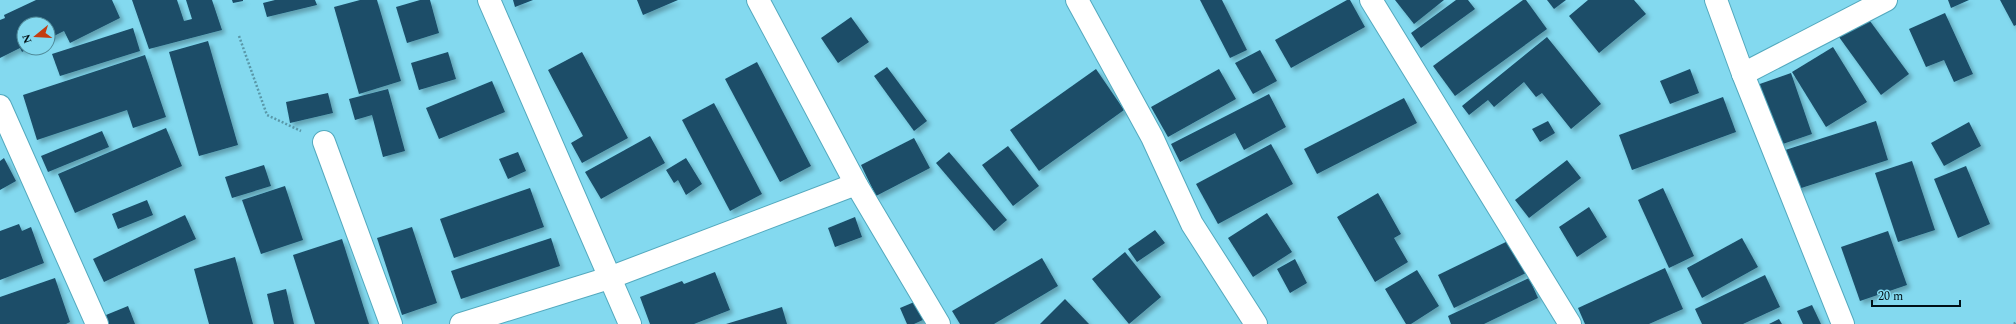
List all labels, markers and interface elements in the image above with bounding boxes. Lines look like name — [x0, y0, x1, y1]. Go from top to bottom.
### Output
north arrow — [16, 16, 56, 56]
text: N — [17, 32, 36, 46]
scale bar — [1872, 282, 1960, 308]
text: 20 m — [1878, 287, 1903, 306]

